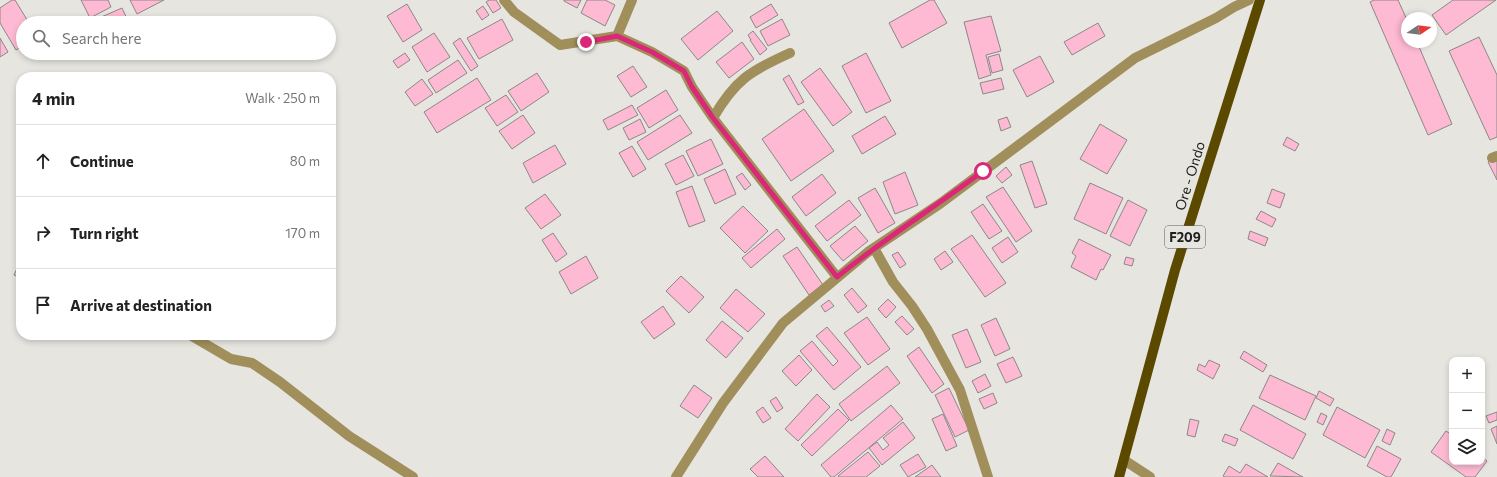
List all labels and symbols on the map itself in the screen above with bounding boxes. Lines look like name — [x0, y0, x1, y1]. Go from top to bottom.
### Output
north arrow — [1401, 12, 1437, 48]
route end — [577, 33, 595, 51]
street label: Ore - Ondo — [1171, 139, 1208, 212]
route start — [974, 162, 992, 180]
road number: F209 — [1165, 226, 1205, 248]

